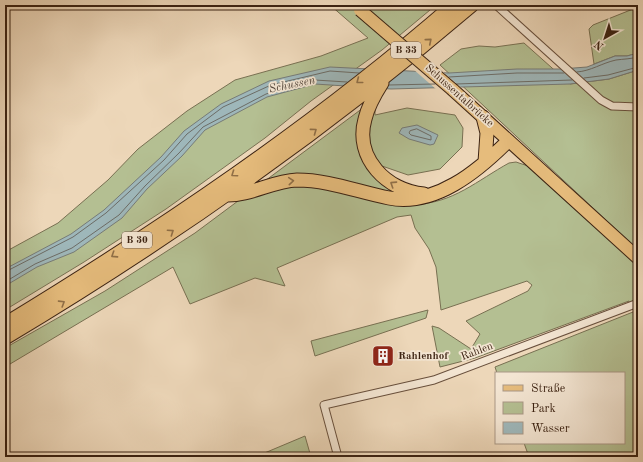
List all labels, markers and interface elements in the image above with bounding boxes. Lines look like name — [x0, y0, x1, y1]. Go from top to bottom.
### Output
north arrow — [585, 18, 625, 58]
text: N — [592, 37, 606, 52]
one-way arrow — [425, 39, 432, 46]
road number: B 33 — [391, 42, 421, 58]
street label: Schussentalbrücke — [423, 63, 495, 129]
water label: Schussen — [268, 74, 317, 96]
one-way arrow — [356, 77, 363, 84]
one-way arrow — [310, 128, 317, 136]
one-way arrow — [231, 169, 238, 176]
one-way arrow — [288, 176, 294, 185]
one-way arrow — [390, 181, 397, 189]
one-way arrow — [167, 229, 174, 237]
road number: B 30 — [122, 232, 152, 248]
one-way arrow — [111, 250, 118, 258]
one-way arrow — [58, 300, 65, 307]
street label: Rahlen — [460, 341, 495, 363]
building icon: Rahlenhof — [370, 343, 396, 369]
place label: Rahlenhof — [398, 351, 449, 362]
legend — [495, 372, 625, 444]
text: Straße — [531, 383, 566, 395]
text: Park — [531, 403, 556, 415]
text: Wasser — [531, 423, 570, 435]

